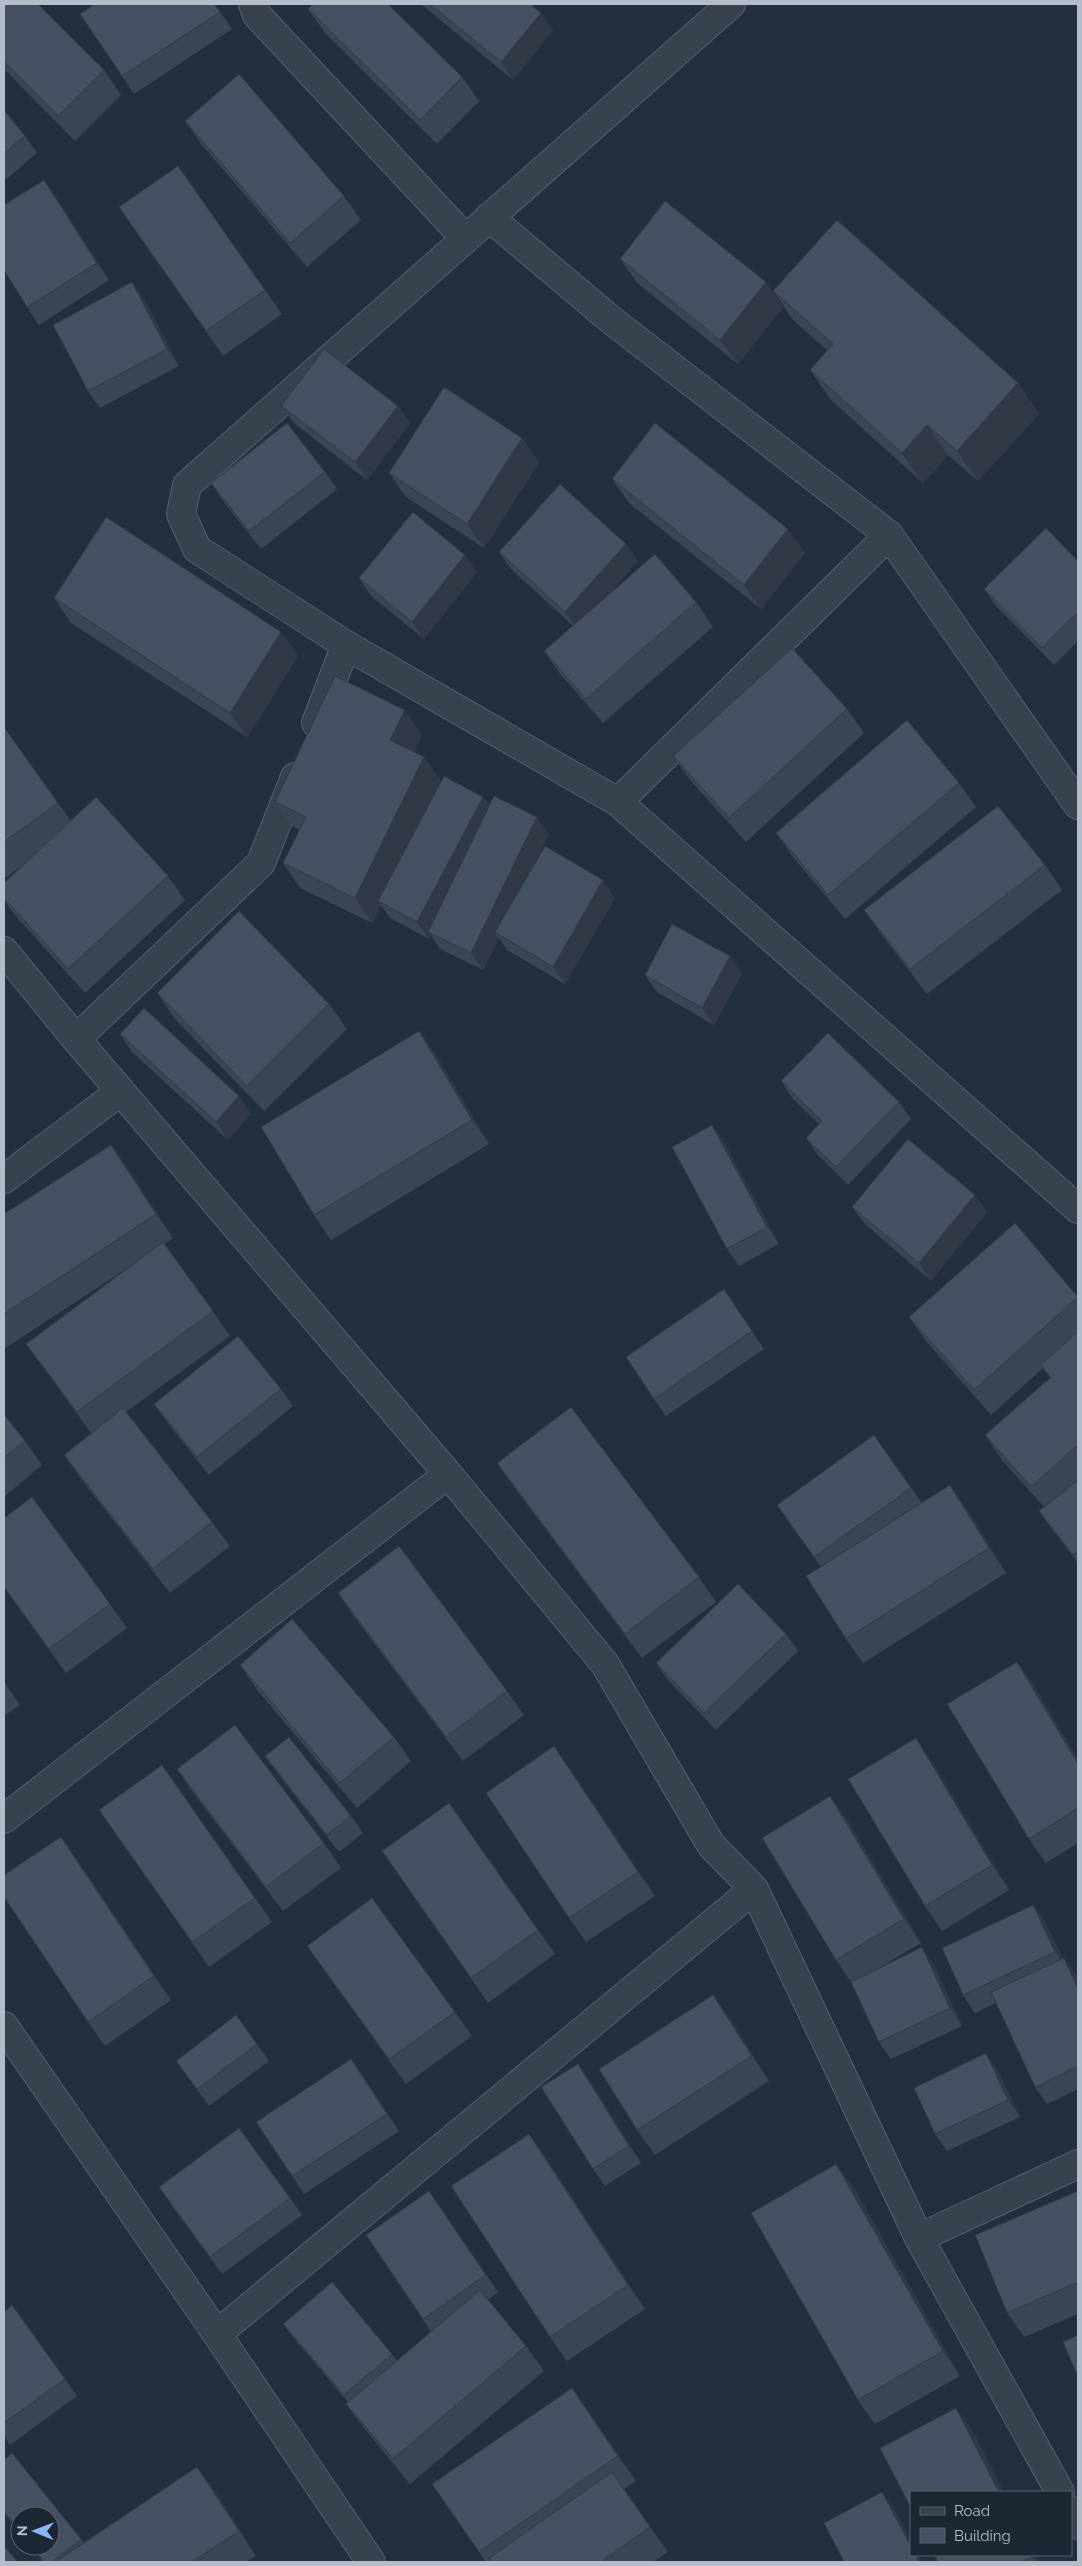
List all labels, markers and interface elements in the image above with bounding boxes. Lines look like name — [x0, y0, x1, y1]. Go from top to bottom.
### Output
legend — [910, 2491, 1072, 2556]
text: Road — [954, 2502, 990, 2520]
north arrow — [10, 2506, 60, 2556]
text: N — [14, 2525, 30, 2536]
text: Building — [954, 2527, 1011, 2545]

